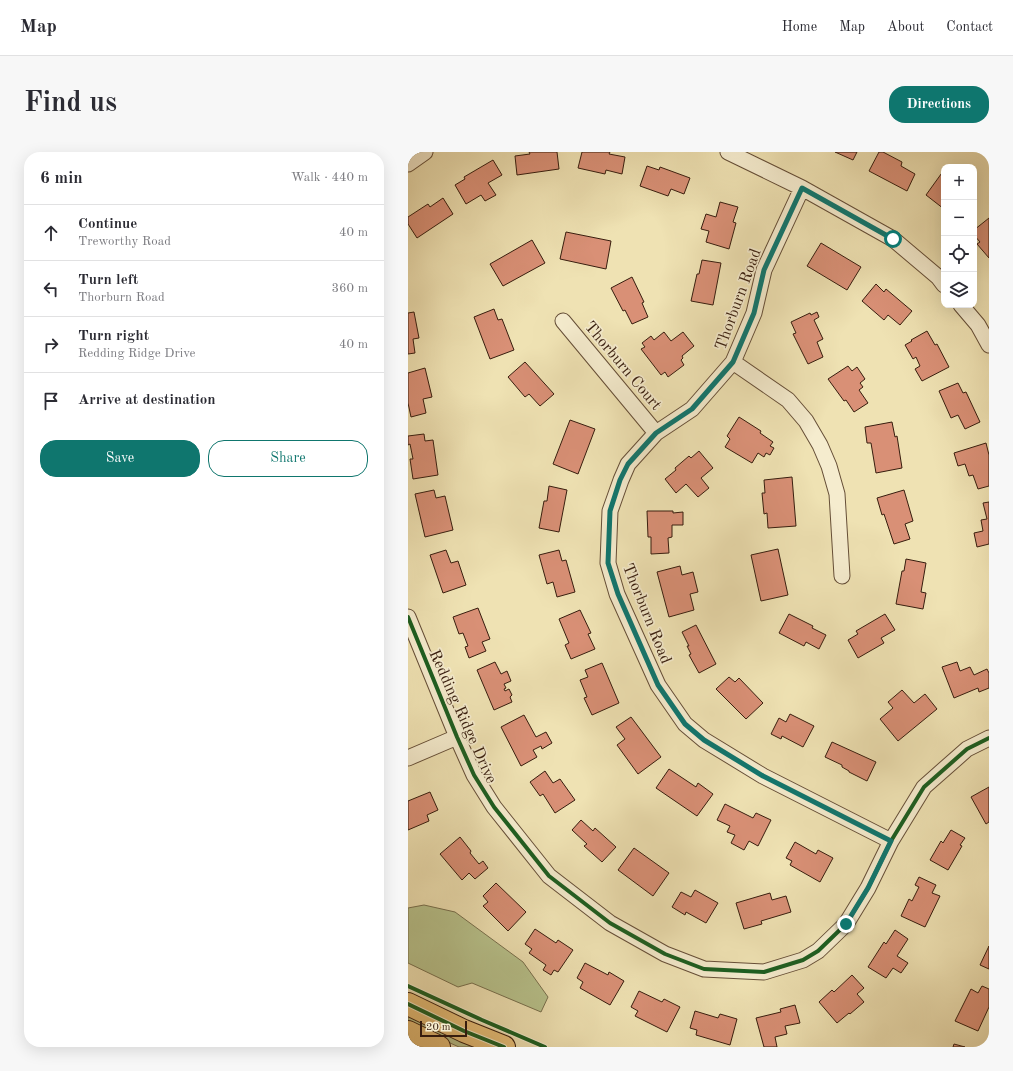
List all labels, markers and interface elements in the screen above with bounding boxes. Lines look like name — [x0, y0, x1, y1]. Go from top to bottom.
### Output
text: Map — [20, 18, 57, 37]
text: Home — [782, 20, 817, 34]
text: Map — [839, 20, 865, 34]
text: About — [887, 20, 924, 34]
text: Contact — [946, 20, 993, 34]
button: Directions — [889, 86, 989, 123]
text: Find us — [24, 90, 117, 118]
map controls — [941, 164, 977, 308]
button: + — [941, 164, 977, 200]
text: 6 min — [40, 170, 83, 187]
text: Walk · 440 m — [291, 171, 368, 184]
button: − — [941, 200, 977, 236]
text: Continue — [78, 217, 137, 232]
icon: ahead — [40, 222, 62, 244]
text: 40 m — [339, 226, 368, 239]
route start — [884, 230, 902, 248]
text: Treworthy Road — [78, 235, 171, 248]
button: locate — [941, 236, 977, 272]
street label: Thorburn Road — [713, 247, 765, 353]
button: layers — [941, 272, 977, 308]
text: Turn left — [78, 273, 138, 288]
icon: left — [40, 278, 62, 300]
text: 360 m — [331, 282, 368, 295]
text: Thorburn Road — [78, 291, 165, 304]
street label: Thorburn Court — [581, 319, 664, 414]
text: Turn right — [78, 329, 149, 344]
icon: right — [40, 334, 62, 356]
text: 40 m — [339, 338, 368, 351]
text: Redding Ridge Drive — [78, 347, 196, 360]
icon: arrive — [40, 390, 62, 412]
text: Arrive at destination — [78, 393, 216, 408]
button: Save — [40, 440, 200, 477]
button: Share — [208, 440, 368, 477]
street label: Thorburn Road — [619, 561, 674, 666]
street label: Redding Ridge Drive — [425, 647, 499, 786]
route end — [837, 915, 855, 933]
scale bar — [420, 1019, 467, 1038]
text: 20 m — [426, 1022, 451, 1033]

